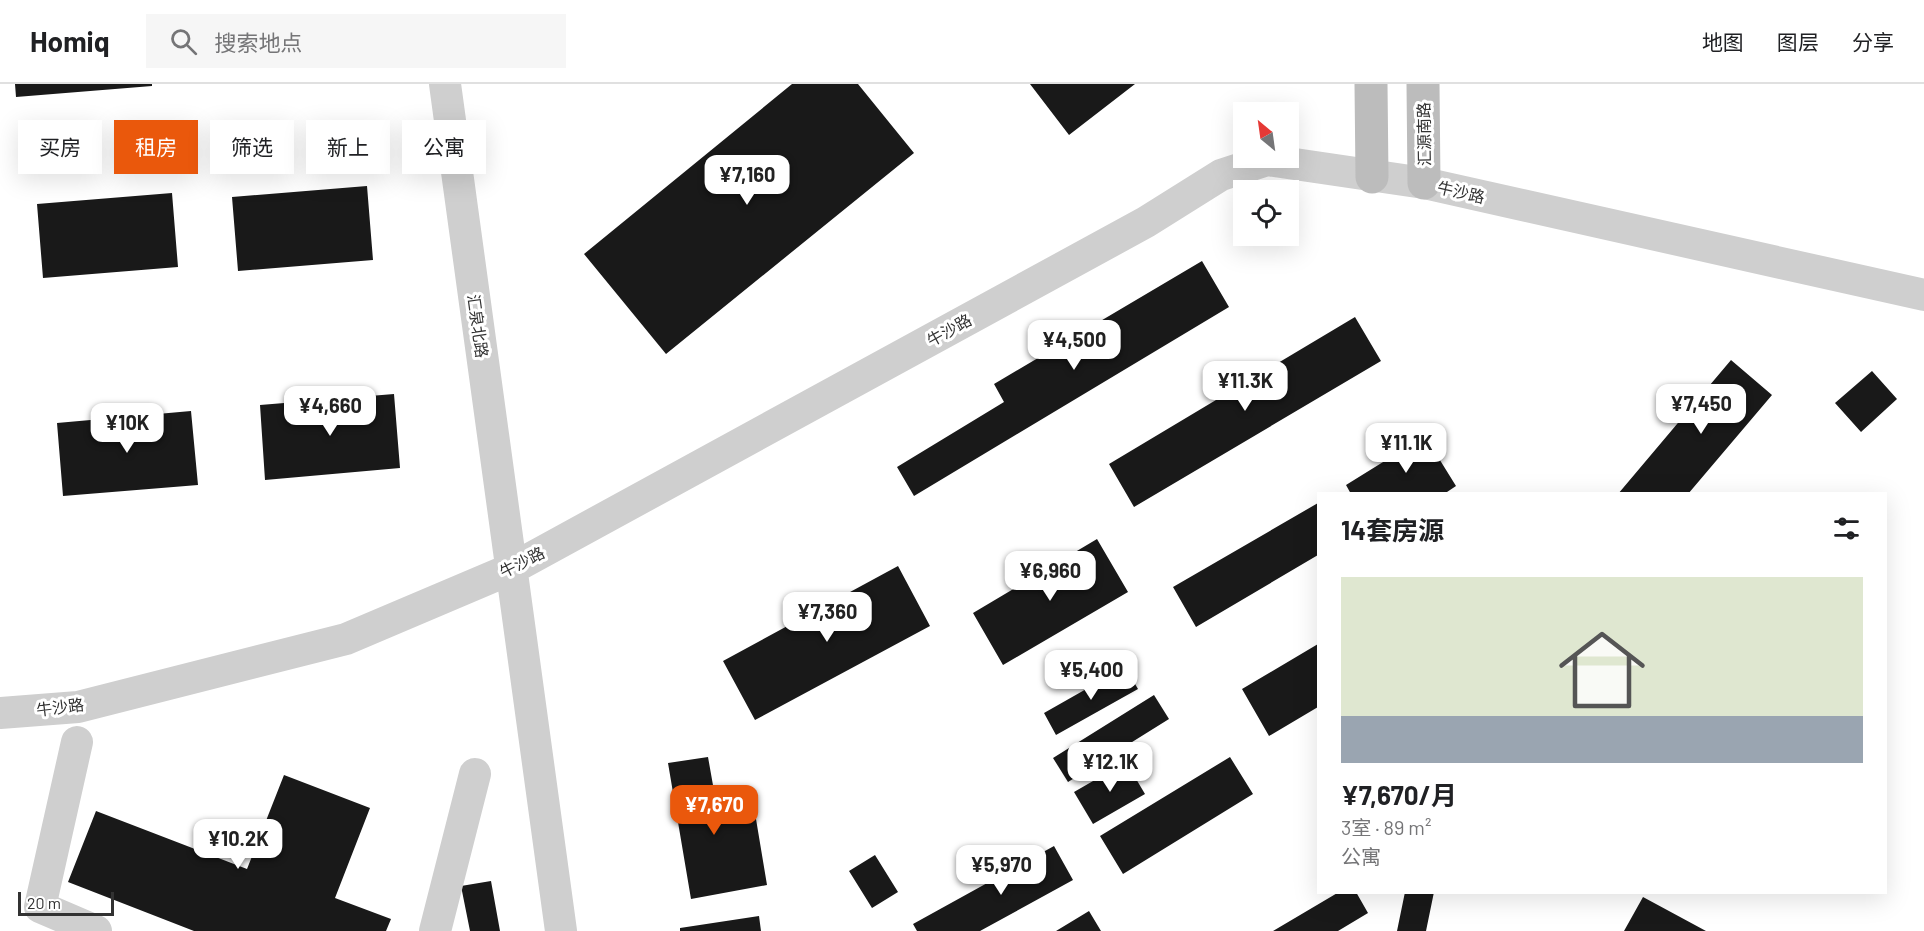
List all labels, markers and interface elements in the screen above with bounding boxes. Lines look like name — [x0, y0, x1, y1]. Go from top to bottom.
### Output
search box — [146, 14, 566, 68]
text: Homiq — [30, 24, 110, 58]
icon: search — [167, 25, 200, 58]
text: 搜索地点 — [215, 29, 303, 55]
text: 地图 — [1702, 29, 1744, 54]
text: 图层 — [1777, 29, 1819, 54]
text: 分享 — [1852, 29, 1894, 54]
north arrow — [1233, 102, 1299, 168]
map controls — [1233, 102, 1299, 246]
street label: 汇源南路 — [1413, 102, 1434, 166]
chip: 买房 — [18, 120, 102, 174]
chip: 租房 — [114, 120, 198, 174]
chip: 筛选 — [210, 120, 294, 174]
chip: 新上 — [306, 120, 390, 174]
chip: 公寓 — [402, 120, 486, 174]
pin: ¥7,160 — [698, 155, 796, 206]
text: ¥7,160 — [719, 162, 775, 186]
street label: 牛沙路 — [1436, 177, 1487, 206]
button: locate — [1233, 180, 1299, 246]
street label: 汇泉北路 — [465, 293, 492, 359]
street label: 牛沙路 — [923, 310, 974, 350]
pin: ¥4,500 — [1025, 320, 1123, 371]
text: ¥4,500 — [1042, 327, 1106, 351]
pin: ¥11.3K — [1196, 361, 1294, 412]
text: ¥11.3K — [1217, 368, 1273, 392]
pin: ¥7,450 — [1652, 384, 1750, 435]
pin: ¥4,660 — [281, 386, 379, 437]
text: ¥7,450 — [1670, 391, 1732, 415]
text: ¥4,660 — [298, 393, 362, 417]
pin: ¥10K — [91, 403, 163, 454]
text: ¥10K — [105, 410, 149, 434]
pin: ¥11.1K — [1357, 423, 1455, 474]
text: ¥11.1K — [1379, 430, 1433, 454]
icon: filters — [1830, 512, 1863, 545]
text: 14套房源 — [1341, 514, 1444, 545]
street label: 牛沙路 — [496, 542, 547, 581]
pin: ¥6,960 — [1001, 551, 1099, 602]
text: ¥6,960 — [1019, 558, 1081, 582]
pin: ¥7,360 — [778, 592, 876, 643]
text: ¥7,360 — [797, 599, 857, 623]
icon: home — [1548, 616, 1656, 724]
pin: ¥5,400 — [1042, 650, 1140, 701]
text: ¥5,400 — [1059, 657, 1123, 681]
street label: 牛沙路 — [35, 694, 85, 719]
pin: ¥12.1K — [1061, 742, 1159, 793]
text: ¥12.1K — [1082, 749, 1139, 773]
text: ¥7,670/月 — [1341, 779, 1457, 810]
pin: ¥7,670 — [665, 785, 763, 836]
text: ¥7,670 — [684, 792, 744, 816]
text: 3室 · 89 m² — [1341, 815, 1431, 839]
pin: ¥10.2K — [189, 819, 287, 870]
text: ¥10.2K — [207, 826, 269, 850]
text: 公寓 — [1341, 844, 1381, 868]
pin: ¥5,970 — [952, 845, 1050, 896]
text: ¥5,970 — [970, 852, 1032, 876]
scale bar — [18, 889, 114, 916]
text: 20 m — [27, 893, 61, 912]

